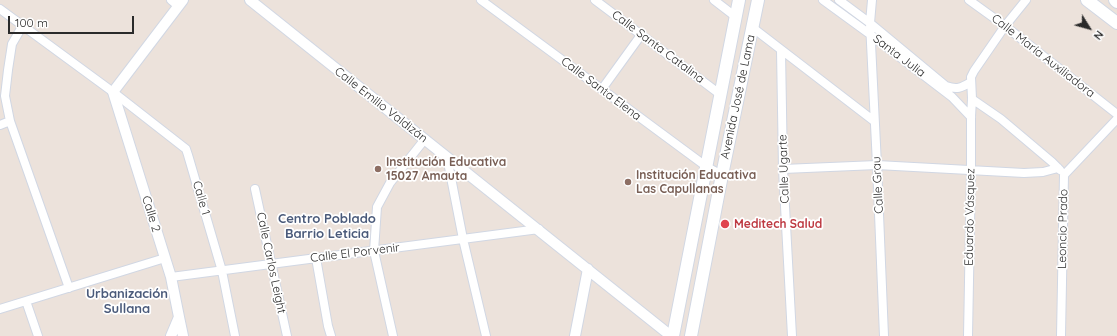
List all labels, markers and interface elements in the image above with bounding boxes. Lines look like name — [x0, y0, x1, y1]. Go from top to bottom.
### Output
scale bar — [10, 8, 136, 34]
street label: Calle Santa Catalina — [609, 8, 707, 86]
north arrow — [1069, 8, 1109, 48]
street label: Calle María Auxiliadora — [988, 11, 1098, 101]
text: 100 m — [15, 15, 48, 30]
text: N — [1091, 28, 1107, 43]
street label: Santa Julia — [870, 32, 928, 80]
street label: Avenida José de Lama — [718, 33, 758, 161]
street label: Calle Santa Elena — [558, 54, 644, 124]
street label: Calle Emilio Valdizán — [332, 64, 430, 146]
street label: Calle Ugarte — [776, 134, 792, 204]
place label: Institución Educativa 15027 Amauta — [386, 155, 506, 183]
street label: Calle Grau — [869, 156, 887, 214]
marker: Institución Educativa 15027 Amauta — [373, 164, 383, 174]
place label: Institución Educativa Las Capullanas — [636, 168, 756, 196]
street label: Eduardo Vásquez — [962, 168, 978, 266]
marker: Institución Educativa Las Capullanas — [623, 177, 633, 187]
street label: Calle 1 — [189, 179, 213, 217]
street label: Leoncio Prado — [1055, 189, 1071, 269]
street label: Calle 2 — [139, 194, 163, 234]
street label: Calle Carlos Leight — [253, 211, 289, 315]
district label: Centro Poblado Barrio Leticia — [278, 211, 376, 242]
place label: Meditech Salud — [734, 217, 822, 231]
marker: Meditech Salud — [719, 218, 731, 230]
street label: Calle El Porvenir — [309, 240, 401, 266]
district label: Urbanización Sullana — [86, 286, 168, 317]

